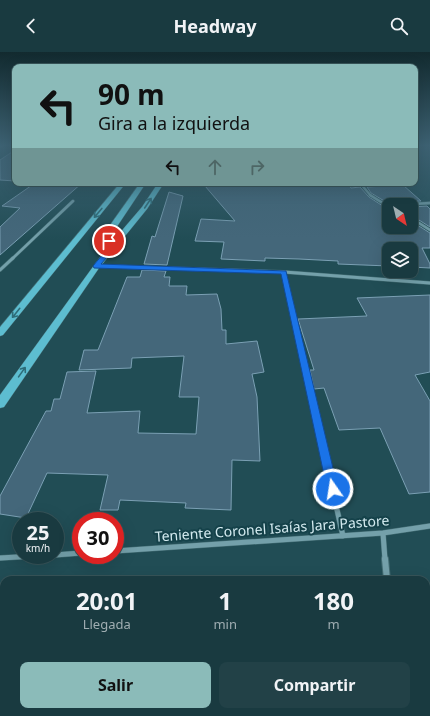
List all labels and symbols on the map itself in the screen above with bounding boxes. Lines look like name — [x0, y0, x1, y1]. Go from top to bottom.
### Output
one-way arrow — [144, 198, 152, 209]
north arrow — [382, 198, 418, 234]
one-way arrow — [94, 208, 103, 218]
pin — [92, 224, 126, 258]
one-way arrow — [11, 308, 20, 319]
one-way arrow — [18, 366, 26, 377]
position arrow — [312, 468, 354, 510]
street label: Teniente Coronel Isaías Jara Pastore — [154, 510, 390, 546]
speed limit sign: 30 — [72, 512, 124, 564]

